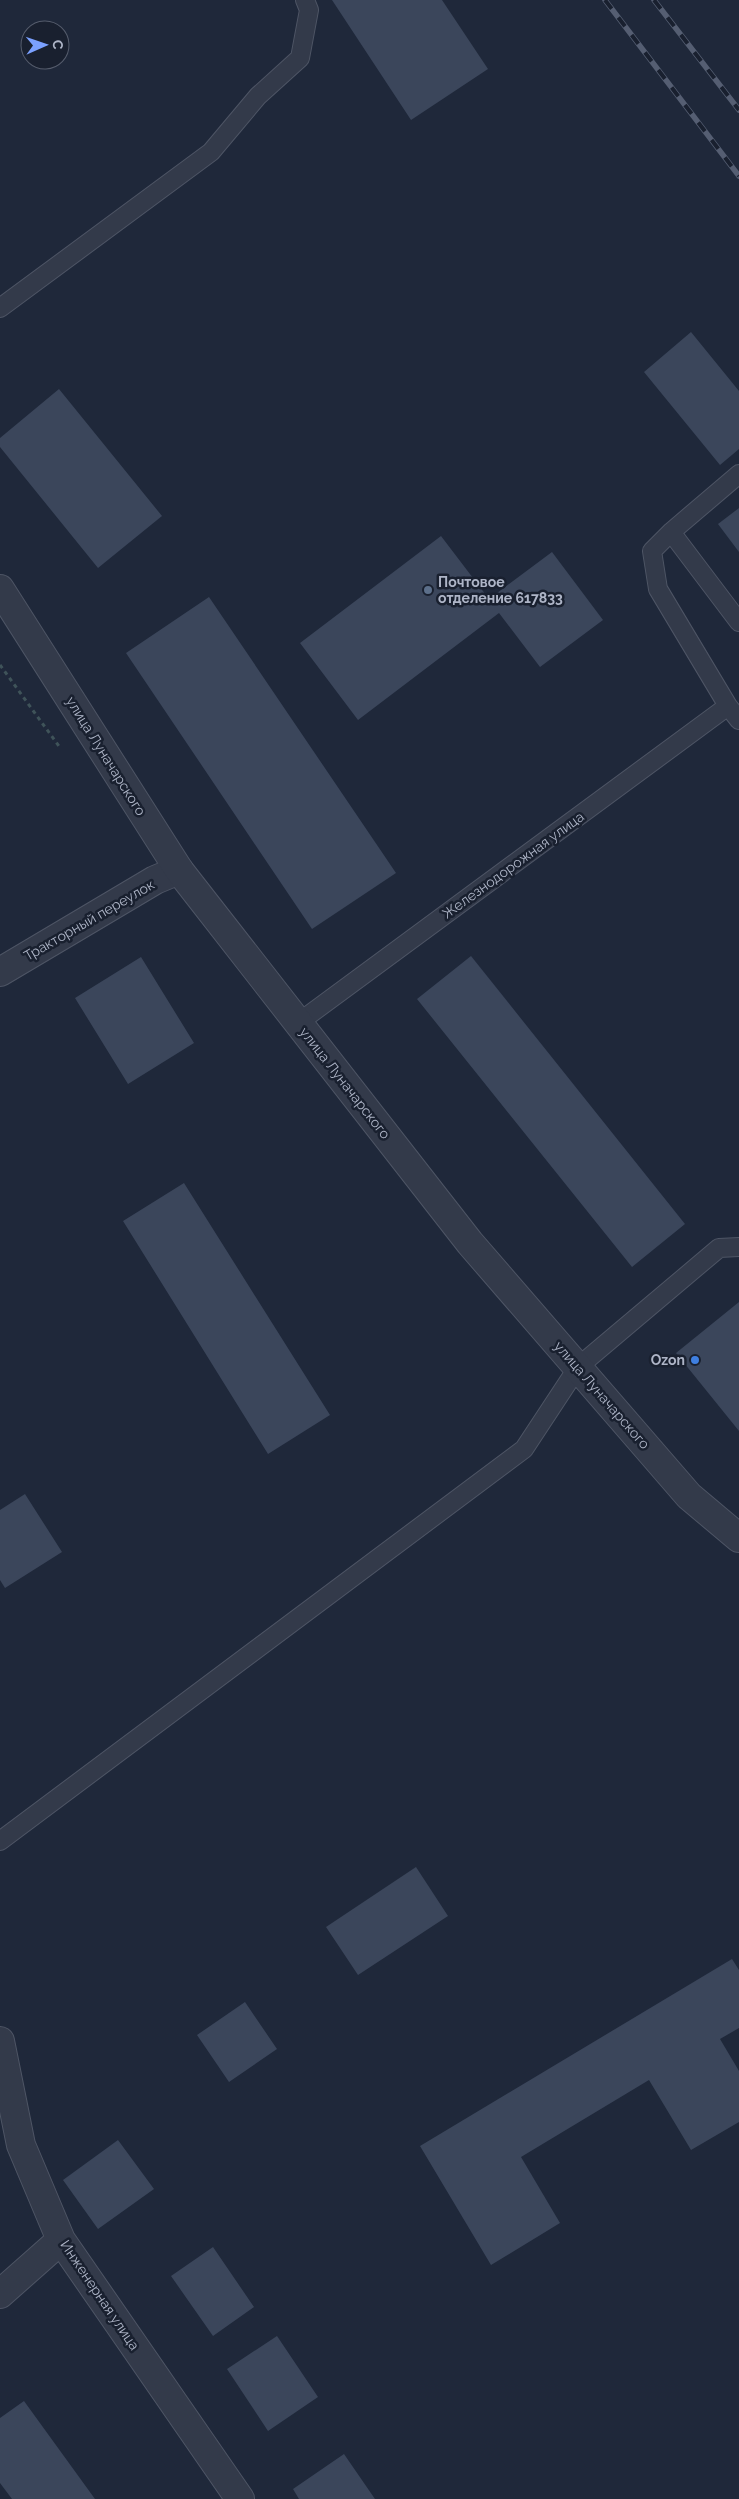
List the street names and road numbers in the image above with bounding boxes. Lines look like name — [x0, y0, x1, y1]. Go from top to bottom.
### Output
street label: улица Луначарского — [63, 694, 149, 818]
street label: Железнодорожная улица — [439, 808, 587, 922]
street label: Тракторный переулок — [21, 876, 157, 964]
street label: улица Луначарского — [296, 1024, 394, 1142]
street label: улица Луначарского — [551, 1338, 653, 1452]
street label: Инженерная улица — [57, 2237, 143, 2353]

